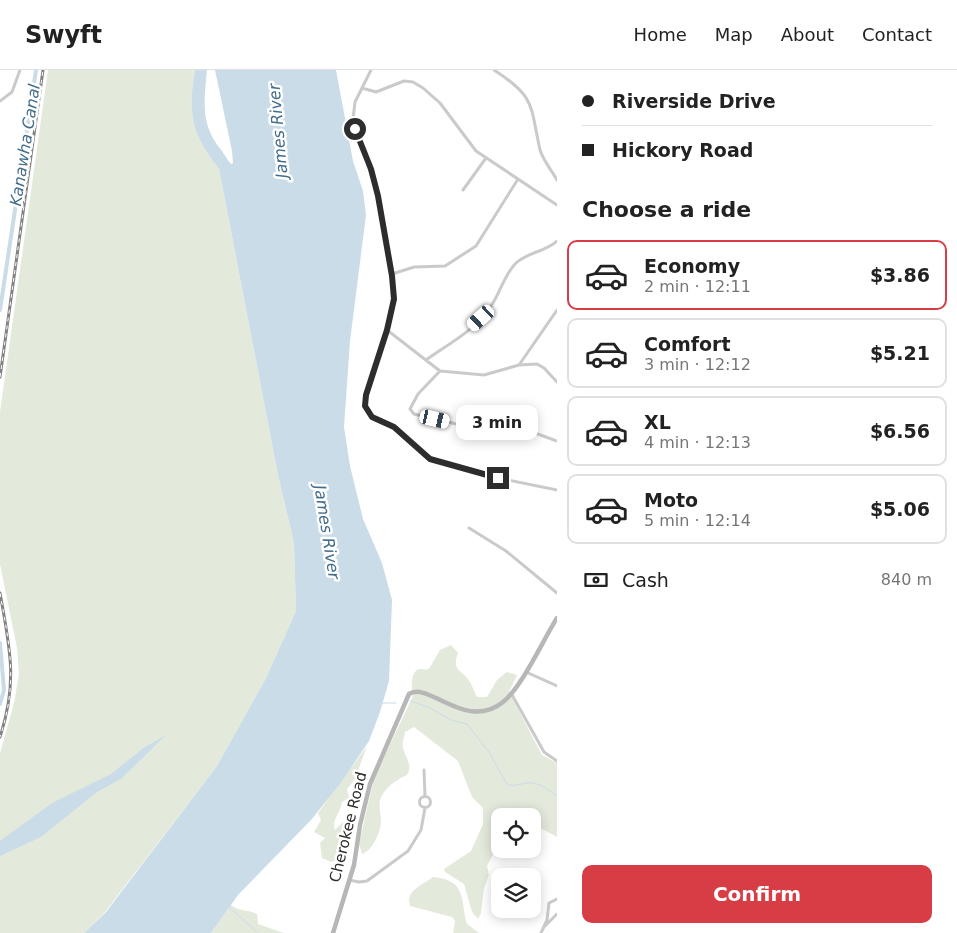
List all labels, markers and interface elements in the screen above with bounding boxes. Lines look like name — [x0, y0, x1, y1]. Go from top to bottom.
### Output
text: Swyft — [25, 21, 102, 49]
text: Home — [634, 24, 687, 45]
text: Map — [715, 24, 753, 45]
text: About — [781, 24, 834, 45]
text: Contact — [862, 24, 932, 45]
water label: Kanawha Canal — [6, 82, 44, 207]
water label: James River — [264, 82, 292, 182]
text: Riverside Drive — [612, 90, 776, 112]
route start — [344, 118, 366, 140]
text: Hickory Road — [612, 139, 753, 161]
text: Choose a ride — [582, 197, 751, 222]
icon: car — [584, 253, 629, 298]
text: Economy — [644, 255, 740, 277]
text: $3.86 — [870, 264, 930, 286]
text: 2 min · 12:11 — [644, 277, 751, 296]
car — [464, 302, 497, 334]
icon: car — [584, 331, 629, 376]
text: Comfort — [644, 333, 731, 355]
text: $5.21 — [870, 342, 930, 364]
text: 3 min · 12:12 — [644, 355, 751, 374]
callout: 3 min — [457, 406, 539, 440]
car — [418, 408, 451, 430]
icon: car — [584, 409, 629, 454]
text: XL — [644, 411, 671, 433]
text: 3 min — [472, 413, 522, 432]
text: $6.56 — [870, 420, 930, 442]
text: 4 min · 12:13 — [644, 433, 751, 452]
route end — [487, 467, 509, 489]
water label: James River — [310, 481, 344, 582]
icon: car — [584, 487, 629, 532]
text: Moto — [644, 489, 698, 511]
text: $5.06 — [870, 498, 930, 520]
text: 5 min · 12:14 — [644, 511, 751, 530]
icon: cash — [582, 566, 610, 594]
text: Cash — [622, 569, 669, 591]
text: 840 m — [881, 570, 932, 589]
street label: Cherokee Road — [326, 770, 370, 884]
map controls — [491, 808, 541, 918]
button: locate — [491, 808, 541, 858]
button: Confirm — [582, 865, 932, 923]
button: layers — [491, 868, 541, 918]

